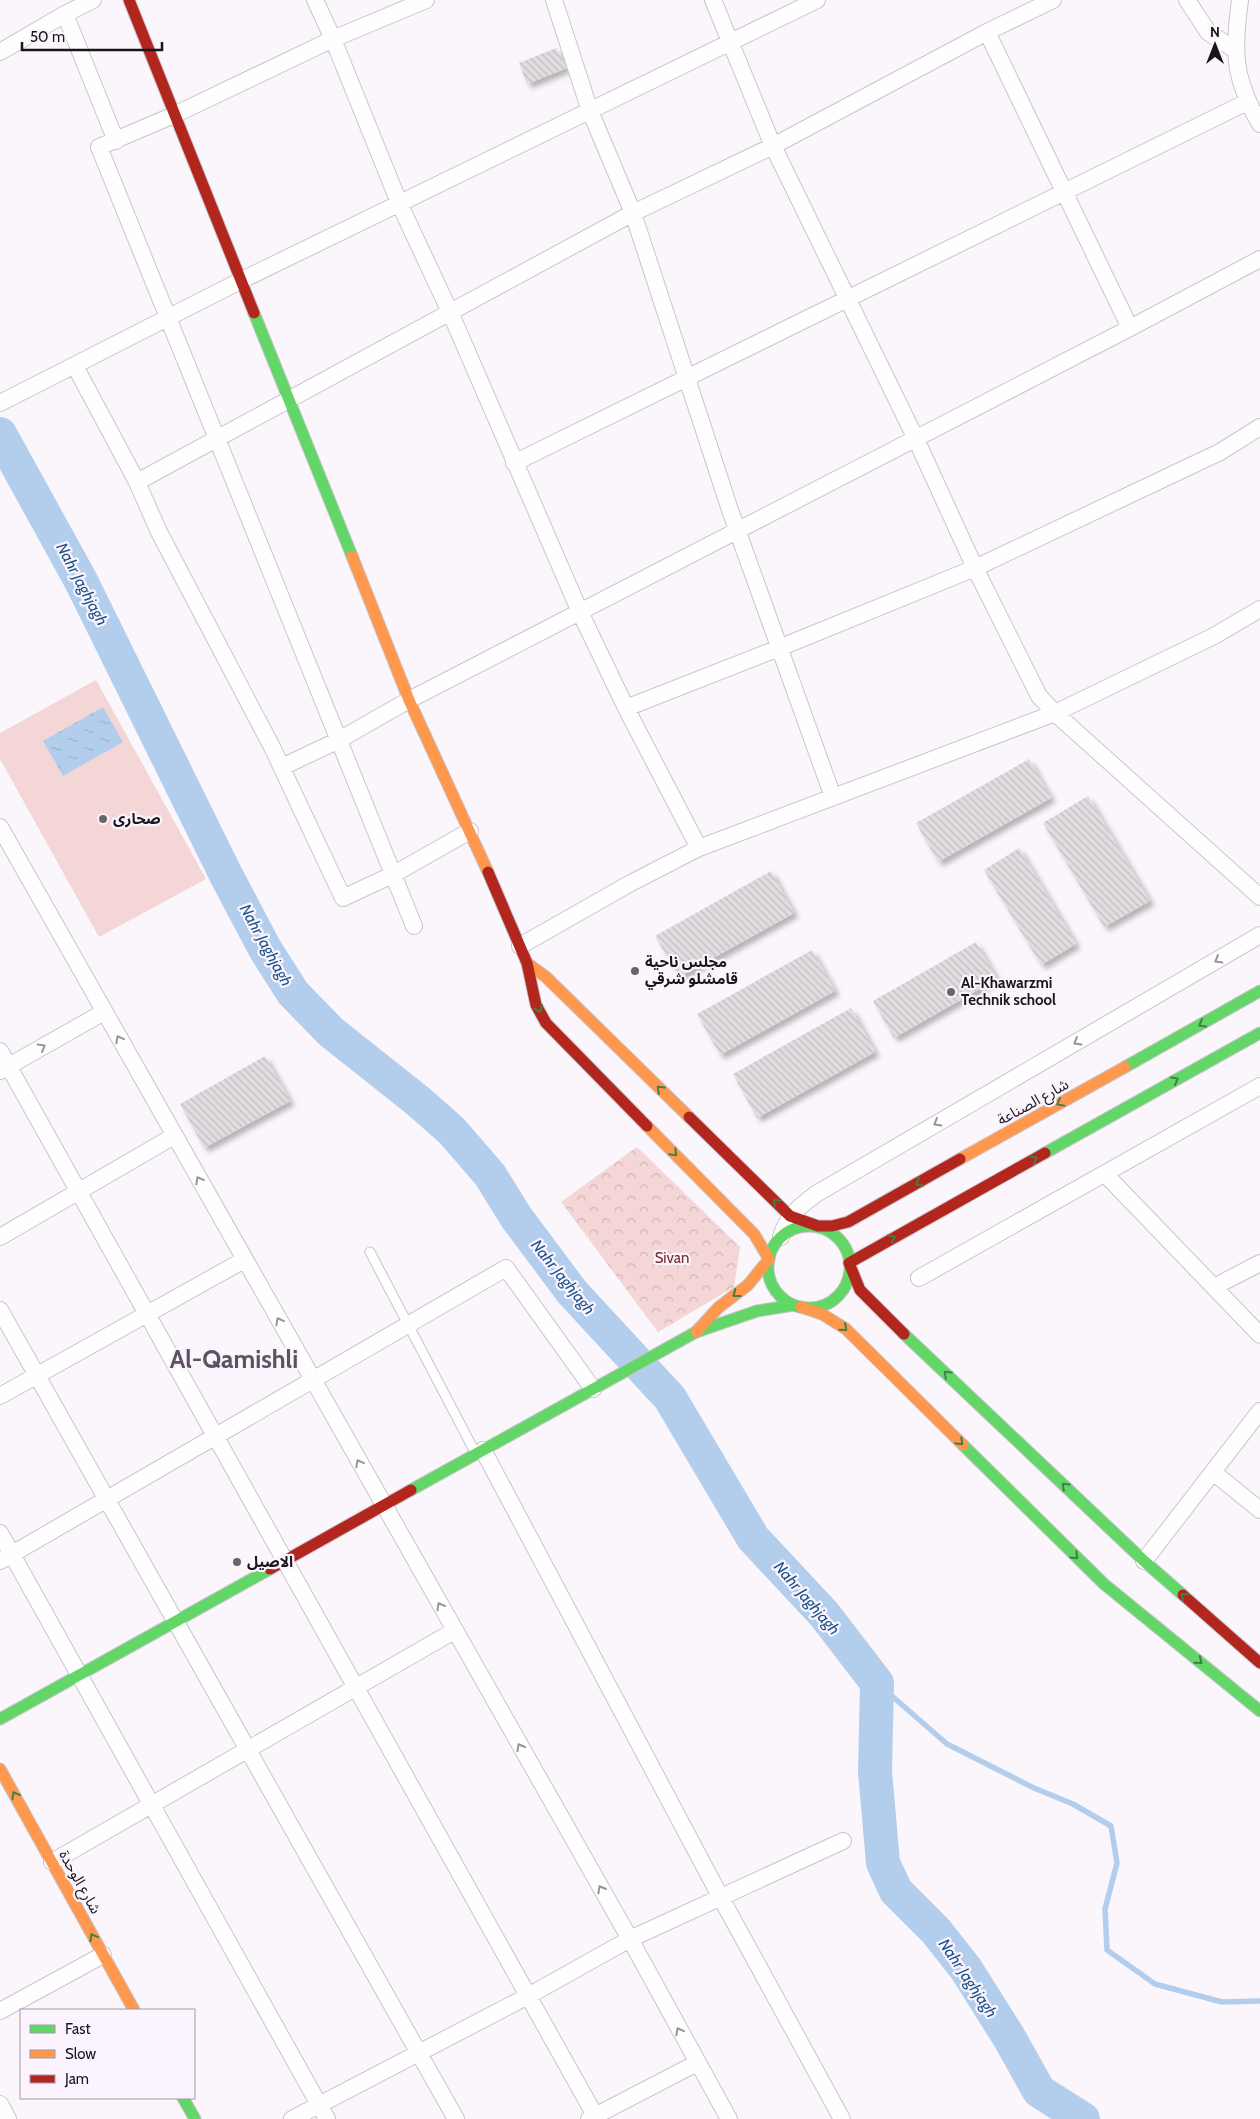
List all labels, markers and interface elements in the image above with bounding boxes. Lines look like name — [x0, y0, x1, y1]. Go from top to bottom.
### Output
scale bar — [22, 20, 162, 52]
north arrow — [1190, 20, 1240, 70]
text: N — [1210, 23, 1220, 41]
text: 50 m — [30, 28, 65, 46]
water label: Nahr Jaghjagh — [52, 539, 112, 629]
place label: صحارى — [113, 810, 161, 828]
marker: صحارى — [97, 813, 109, 825]
water label: Nahr Jaghjagh — [236, 901, 296, 989]
place label: مجلس ناحية قامشلو شرقي — [645, 953, 738, 990]
one-way arrow — [1214, 954, 1223, 964]
marker: مجلس ناحية قامشلو شرقي — [629, 965, 641, 977]
place label: Al-Khawarzmi Technik school — [961, 974, 1056, 1009]
marker: Al-Khawarzmi Technik school — [945, 986, 957, 998]
one-way arrow — [533, 1004, 543, 1013]
one-way arrow — [1199, 1018, 1208, 1028]
one-way arrow — [116, 1035, 126, 1044]
one-way arrow — [1074, 1035, 1083, 1045]
one-way arrow — [37, 1043, 46, 1053]
street label: شارع الصناعة — [994, 1075, 1073, 1132]
one-way arrow — [1170, 1076, 1179, 1086]
one-way arrow — [656, 1085, 665, 1094]
one-way arrow — [1057, 1097, 1066, 1107]
one-way arrow — [933, 1117, 942, 1127]
one-way arrow — [668, 1147, 677, 1156]
one-way arrow — [1028, 1156, 1037, 1166]
one-way arrow — [195, 1176, 205, 1185]
one-way arrow — [915, 1177, 924, 1187]
one-way arrow — [773, 1199, 782, 1208]
one-way arrow — [886, 1235, 895, 1245]
water label: Nahr Jaghjagh — [527, 1236, 599, 1318]
park label: Sivan — [655, 1249, 689, 1267]
one-way arrow — [732, 1288, 742, 1297]
one-way arrow — [275, 1318, 285, 1327]
one-way arrow — [838, 1322, 847, 1330]
district label: Al-Qamishli — [170, 1344, 298, 1374]
one-way arrow — [943, 1371, 952, 1380]
one-way arrow — [954, 1436, 963, 1445]
one-way arrow — [355, 1459, 365, 1468]
one-way arrow — [1062, 1483, 1071, 1492]
one-way arrow — [1069, 1550, 1078, 1559]
place label: الاصيل — [247, 1553, 293, 1571]
marker: الاصيل — [231, 1556, 243, 1568]
water label: Nahr Jaghjagh — [770, 1557, 844, 1639]
one-way arrow — [1181, 1593, 1190, 1602]
one-way arrow — [436, 1603, 446, 1612]
one-way arrow — [1193, 1656, 1202, 1664]
one-way arrow — [517, 1744, 527, 1753]
one-way arrow — [11, 1791, 21, 1800]
street label: شارع الوحدة — [53, 1847, 105, 1919]
one-way arrow — [597, 1885, 607, 1894]
one-way arrow — [89, 1933, 99, 1942]
water label: Nahr Jaghjagh — [935, 1935, 1001, 2021]
legend — [20, 2009, 195, 2099]
text: Fast — [65, 2020, 90, 2038]
one-way arrow — [676, 2027, 686, 2036]
text: Slow — [65, 2045, 96, 2063]
text: Jam — [64, 2070, 89, 2088]

